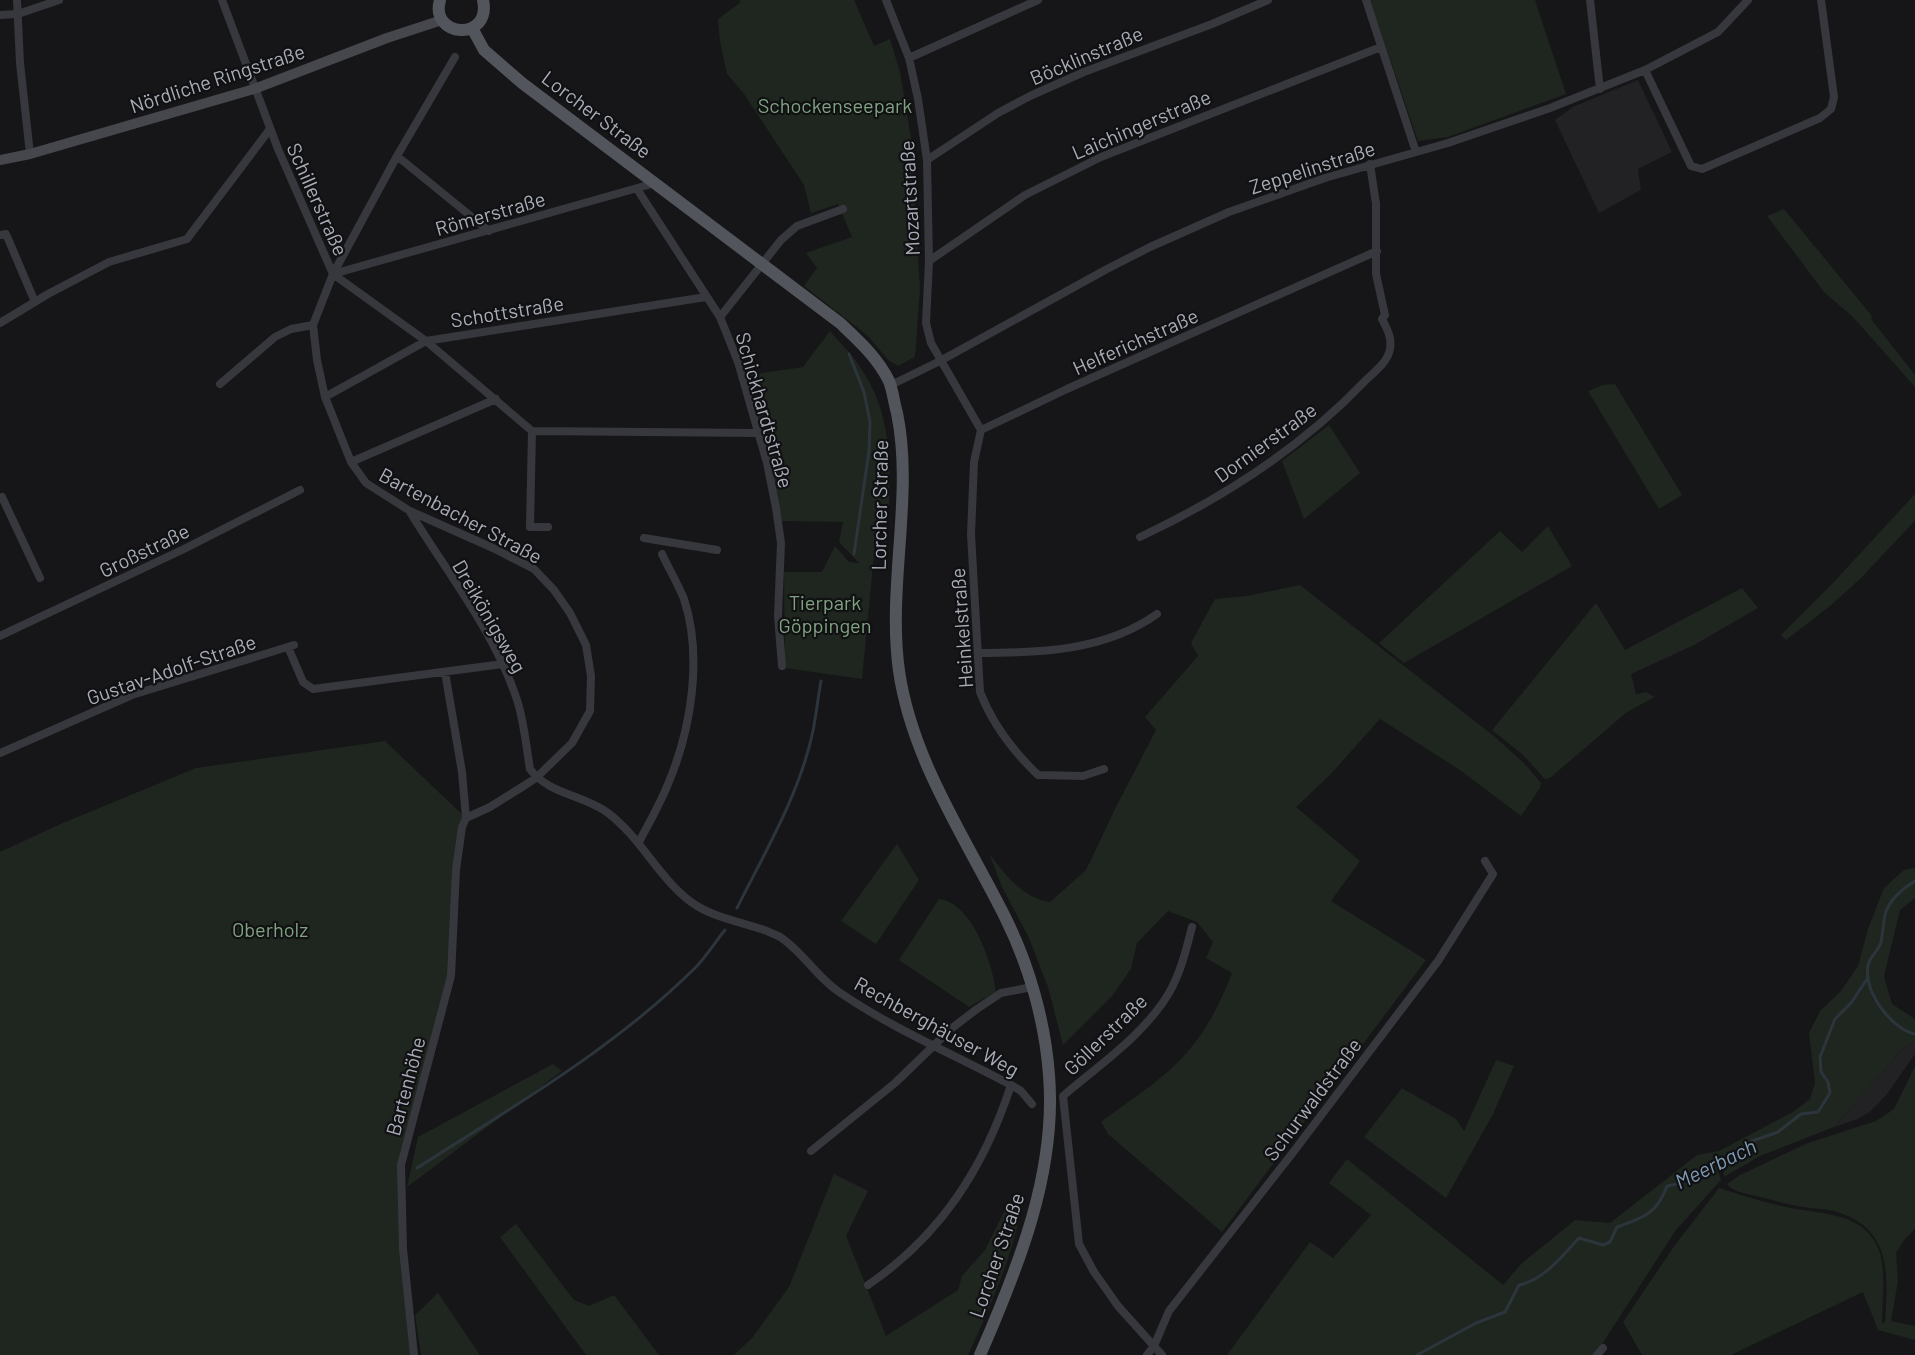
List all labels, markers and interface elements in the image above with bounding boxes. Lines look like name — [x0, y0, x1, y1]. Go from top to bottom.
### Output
street label: Böcklinstraße — [1026, 20, 1146, 90]
street label: Nördliche Ringstraße — [126, 38, 308, 118]
street label: Lorcher Straße — [538, 65, 656, 163]
street label: Laichingerstraße — [1068, 84, 1214, 164]
park label: Schockenseepark — [758, 93, 912, 117]
street label: Zeppelinstraße — [1246, 135, 1378, 199]
street label: Schillerstraße — [282, 139, 354, 259]
street label: Mozartstraße — [894, 140, 924, 256]
street label: Römerstraße — [432, 186, 548, 240]
street label: Schottstraße — [449, 290, 565, 332]
street label: Helferichstraße — [1069, 303, 1201, 379]
street label: Schickhardtstraße — [731, 329, 799, 491]
street label: Dornierstraße — [1209, 397, 1321, 487]
street label: Lorcher Straße — [866, 439, 892, 571]
street label: Bartenbacher Straße — [375, 462, 547, 568]
street label: Großstraße — [95, 518, 193, 582]
street label: Dreikönigsweg — [448, 555, 532, 677]
street label: Heinkelstraße — [945, 567, 977, 689]
park label: Tierpark Göppingen — [778, 590, 872, 637]
street label: Gustav-Adolf-Straße — [83, 629, 259, 709]
park label: Oberholz — [232, 917, 308, 941]
street label: Rechberghäuser Weg — [851, 971, 1023, 1081]
street label: Göllerstraße — [1058, 988, 1152, 1080]
street label: Schurwaldstraße — [1258, 1033, 1366, 1165]
street label: Bartenhöhe — [380, 1034, 430, 1138]
water label: Meerbach — [1670, 1133, 1760, 1193]
street label: Lorcher Straße — [963, 1189, 1029, 1321]

